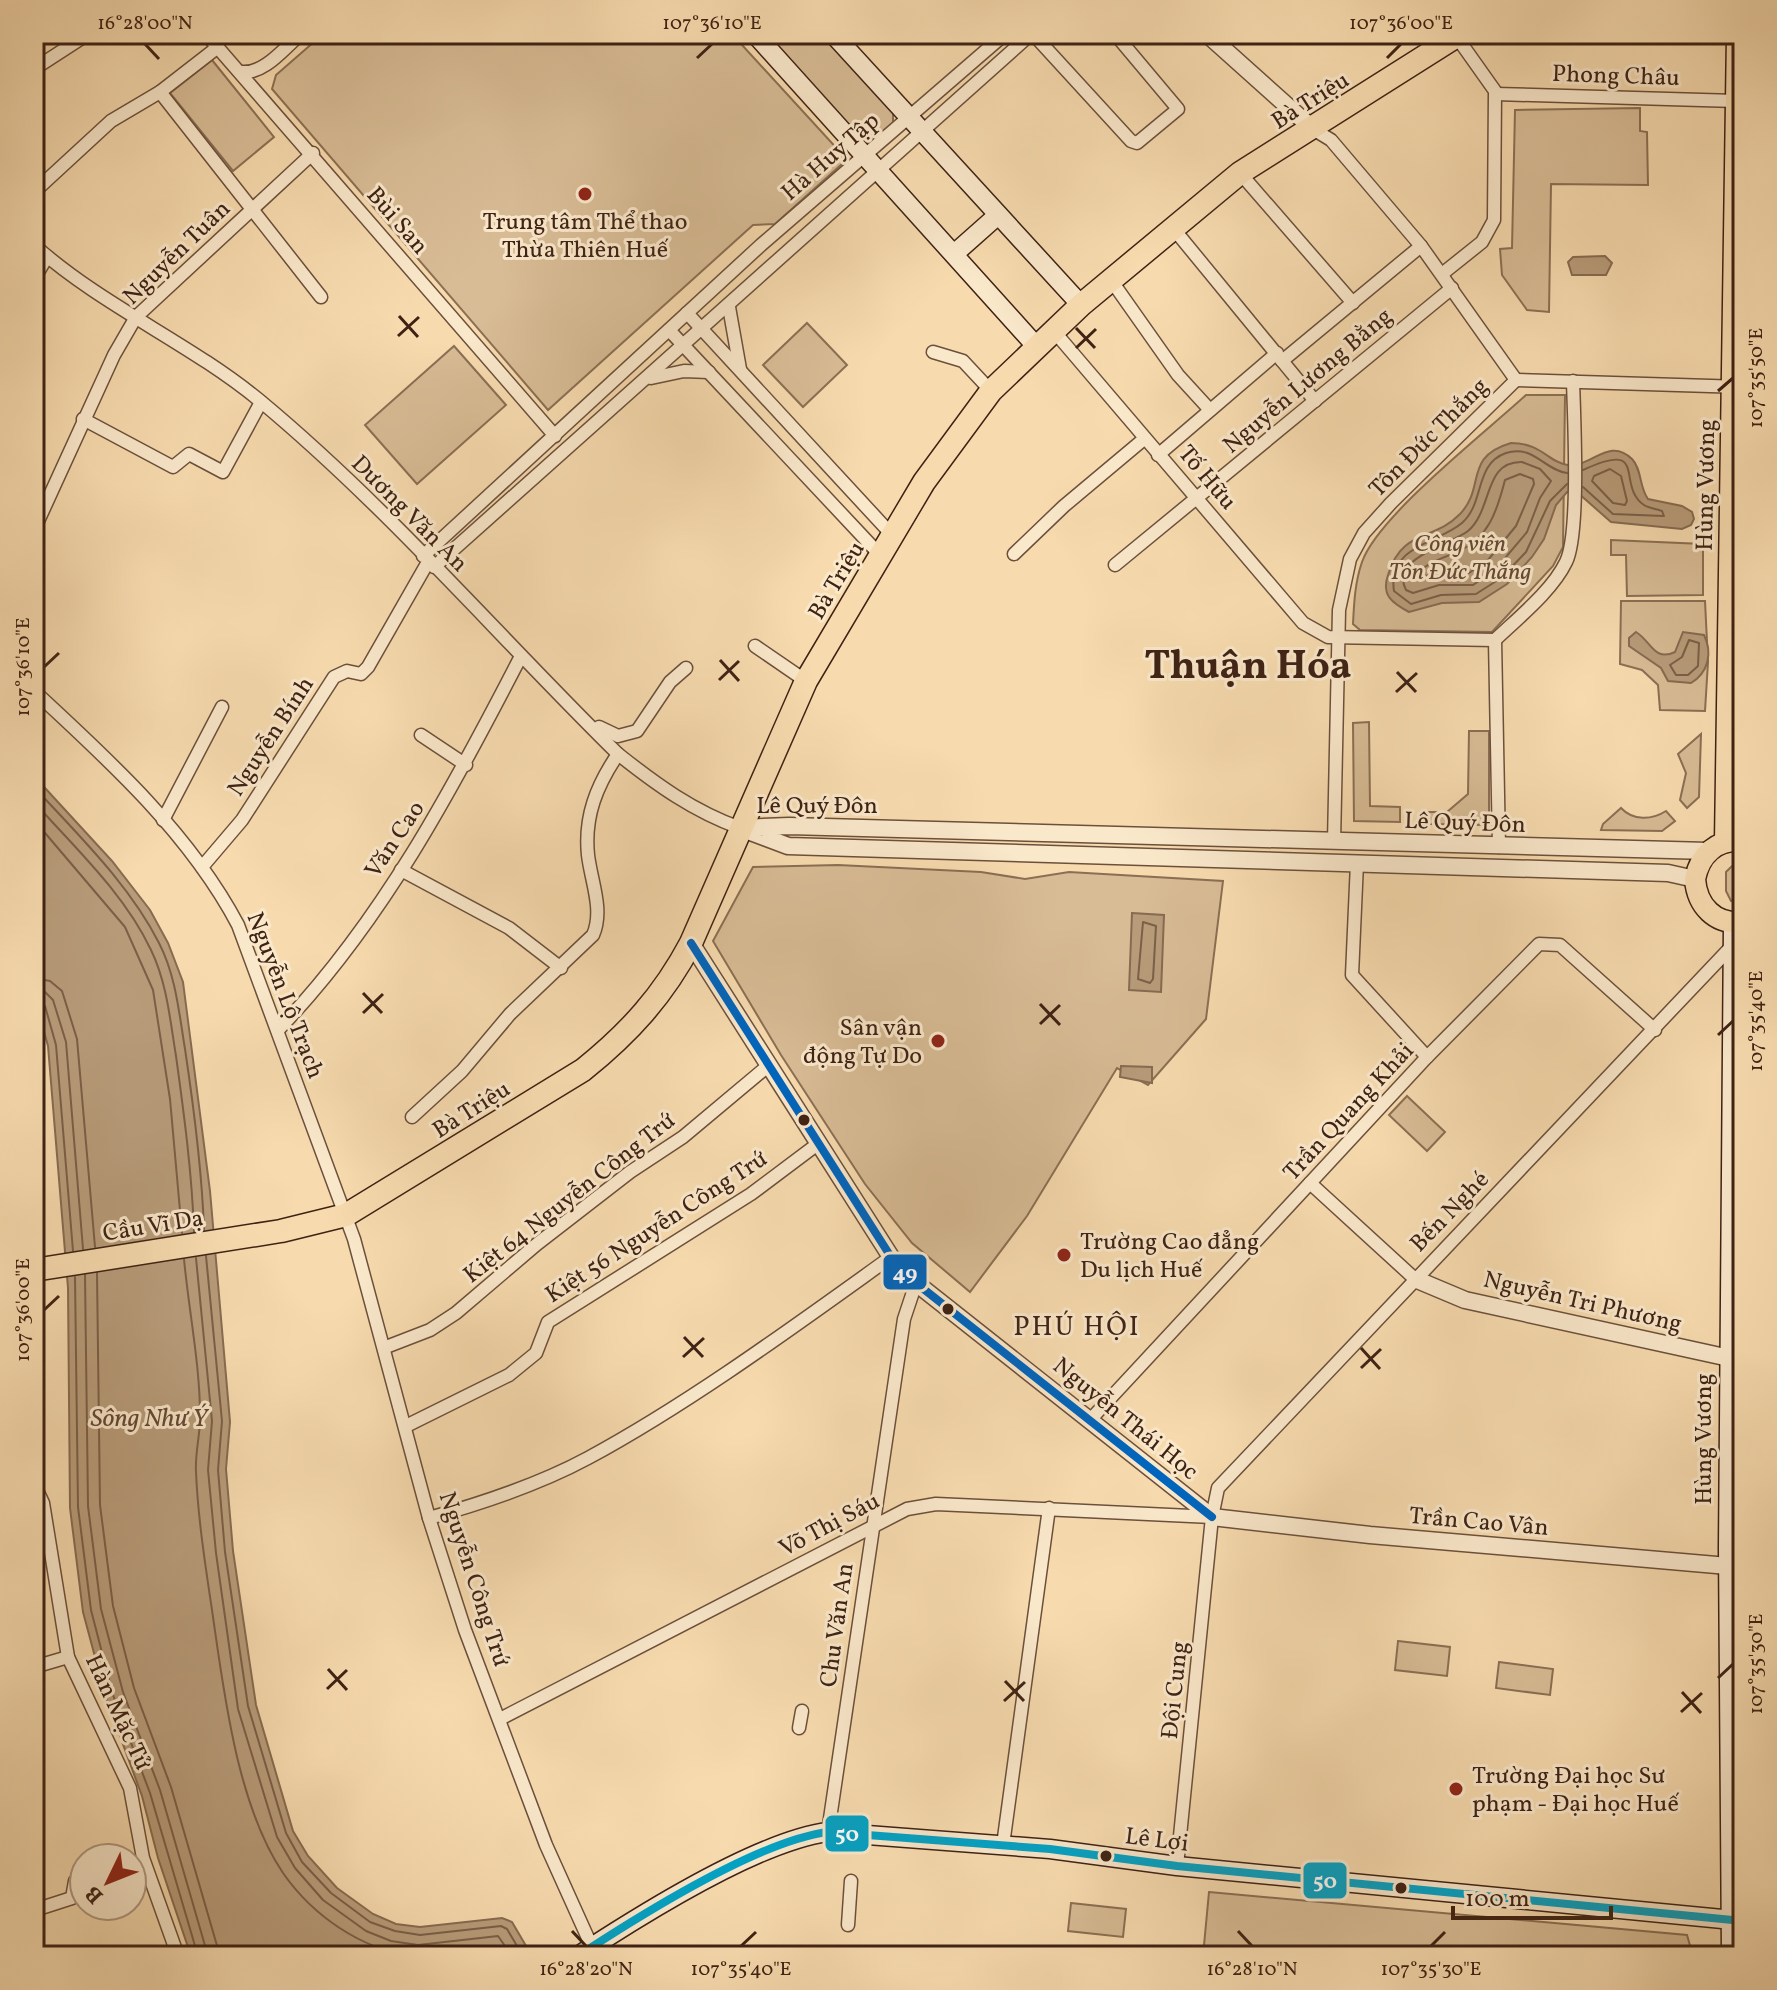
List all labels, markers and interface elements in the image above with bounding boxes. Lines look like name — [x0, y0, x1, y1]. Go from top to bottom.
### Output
text: 16°28'00"N — [97, 10, 193, 38]
text: 107°36'10"E — [662, 10, 762, 38]
text: 107°36'00"E — [1349, 10, 1453, 38]
street label: Phong Châu — [1551, 58, 1680, 96]
street label: Bà Triệu — [1265, 64, 1357, 139]
street label: Hà Huy Tập — [775, 105, 888, 210]
street label: Bùi San — [357, 180, 436, 263]
marker: Trung tâm Thể thao Thừa Thiên Huế — [576, 185, 594, 203]
street label: Nguyễn Tuân — [116, 193, 239, 314]
place label: Trung tâm Thể thao Thừa Thiên Huế — [482, 206, 688, 268]
street label: Nguyễn Lương Bằng — [1216, 300, 1400, 463]
text: 107°35'50"E — [1743, 328, 1771, 428]
street label: Tôn Đức Thắng — [1362, 371, 1497, 506]
street label: Hùng Vương — [1689, 419, 1725, 551]
street label: Tố Hữu — [1169, 438, 1244, 518]
street label: Dương Văn An — [342, 448, 475, 581]
park label: Công viên Tôn Đức Thắng — [1389, 528, 1532, 590]
street label: Bà Triệu — [801, 535, 875, 627]
text: 107°36'10"E — [10, 617, 38, 717]
district label: Thuận Hóa — [1144, 640, 1352, 696]
street label: Nguyễn Bính — [220, 670, 323, 804]
street label: Lê Quý Đôn — [756, 790, 878, 824]
street label: Văn Cao — [357, 795, 434, 886]
street label: Lê Quý Đôn — [1404, 805, 1526, 843]
street label: Nguyễn Lộ Trạch — [237, 907, 332, 1084]
text: 107°35'40"E — [1743, 970, 1771, 1072]
place label: Sân vận động Tự Do — [803, 1012, 922, 1074]
marker: Sân vận động Tự Do — [929, 1032, 947, 1050]
street label: Trần Quang Khải — [1276, 1036, 1423, 1189]
street label: Bà Triệu — [426, 1073, 518, 1148]
street label: Kiệt 64 Nguyễn Công Trứ — [457, 1105, 684, 1292]
unlabelled marker — [796, 1112, 812, 1128]
street label: Kiệt 56 Nguyễn Công Trứ — [539, 1143, 775, 1312]
street label: Bến Nghé — [1403, 1164, 1498, 1261]
street label: Cầu Vĩ Dạ — [101, 1202, 206, 1252]
place label: Trường Cao đẳng Du lịch Huế — [1080, 1226, 1259, 1288]
marker: Trường Cao đẳng Du lịch Huế — [1055, 1246, 1073, 1264]
line badge: 49 — [882, 1253, 928, 1291]
text: 107°36'00"E — [10, 1258, 38, 1362]
text: 49 — [893, 1259, 917, 1290]
street label: Nguyễn Tri Phương — [1480, 1264, 1685, 1342]
unlabelled marker — [940, 1301, 956, 1317]
district label: PHÚ HỘI — [1013, 1308, 1141, 1347]
street label: Nguyễn Thái Học — [1045, 1350, 1205, 1489]
street label: Hùng Vương — [1688, 1373, 1722, 1505]
water label: Sông Như Ý — [91, 1401, 209, 1437]
street label: Võ Thị Sáu — [774, 1485, 886, 1567]
street label: Nguyễn Công Trứ — [429, 1488, 517, 1672]
street label: Trần Cao Vân — [1408, 1500, 1550, 1546]
street label: Chu Văn An — [812, 1561, 864, 1690]
text: 107°35'30"E — [1743, 1613, 1771, 1715]
street label: Đội Cung — [1154, 1640, 1198, 1741]
street label: Hàn Mặc Tử — [75, 1649, 159, 1777]
place label: Trường Đại học Sư phạm - Đại học Huế — [1472, 1760, 1679, 1822]
marker: Trường Đại học Sư phạm - Đại học Huế — [1447, 1780, 1465, 1798]
line badge: 50 — [824, 1814, 870, 1853]
text: 50 — [835, 1820, 859, 1851]
street label: Lê Lợi — [1123, 1820, 1190, 1862]
north arrow — [68, 1842, 148, 1922]
unlabelled marker — [1098, 1848, 1114, 1864]
line badge: 50 — [1302, 1861, 1348, 1900]
text: 50 — [1313, 1867, 1337, 1898]
scale bar — [1453, 1870, 1611, 1920]
text: B — [79, 1878, 112, 1910]
unlabelled marker — [1393, 1880, 1409, 1896]
text: 100 m — [1465, 1883, 1530, 1917]
text: 16°28'20"N — [539, 1956, 633, 1984]
text: 107°35'40"E — [690, 1956, 792, 1984]
text: 16°28'10"N — [1206, 1956, 1298, 1984]
text: 107°35'30"E — [1380, 1956, 1482, 1984]

